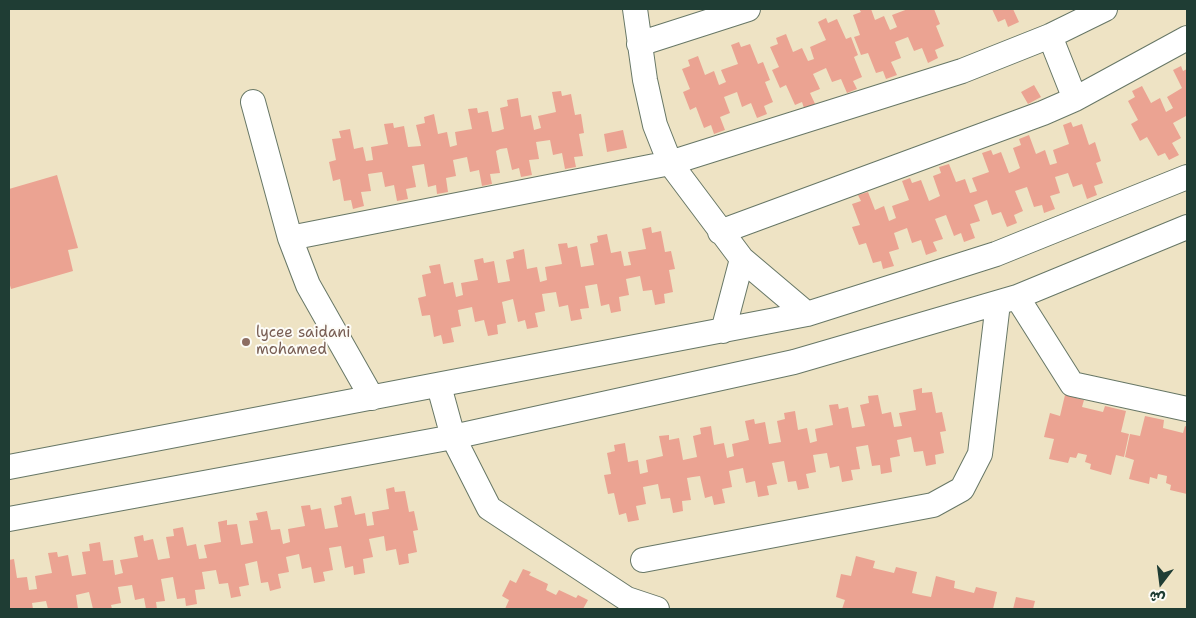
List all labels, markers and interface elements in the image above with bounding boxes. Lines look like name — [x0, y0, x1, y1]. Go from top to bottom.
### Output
place label: lycee saidani mohamed — [256, 324, 351, 359]
marker: lycee saidani mohamed — [240, 336, 252, 348]
north arrow — [1136, 558, 1186, 608]
text: ش — [1147, 587, 1167, 608]

